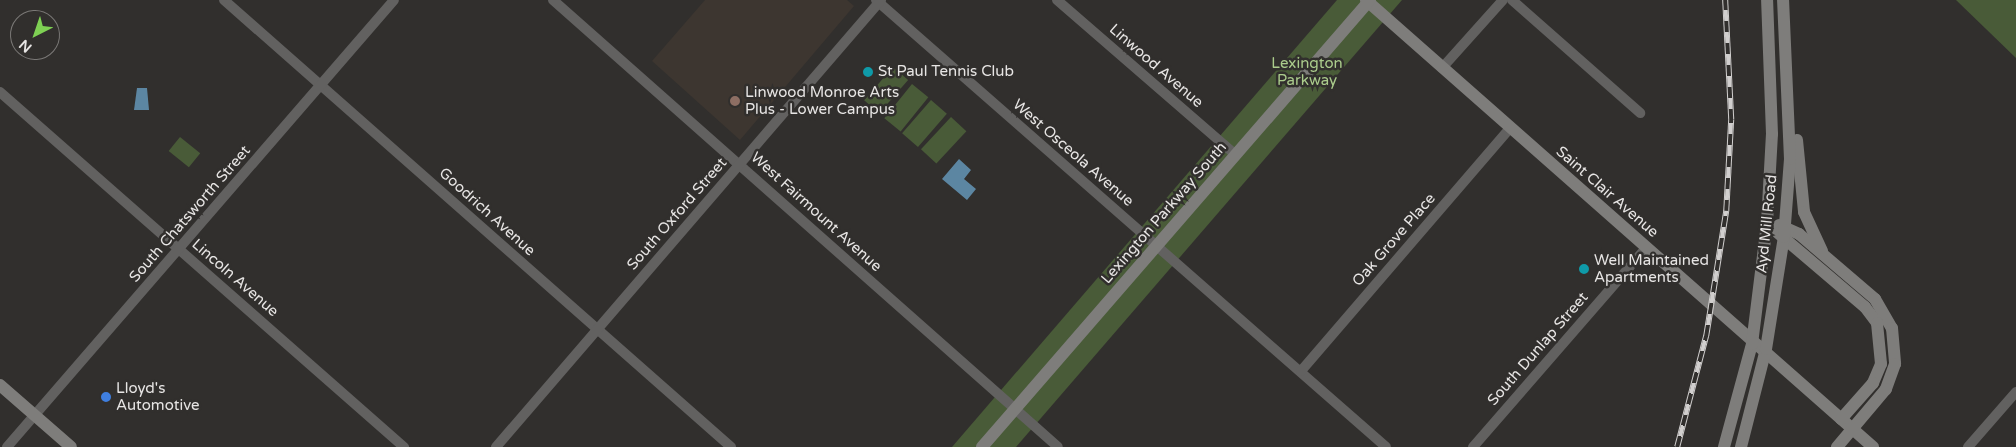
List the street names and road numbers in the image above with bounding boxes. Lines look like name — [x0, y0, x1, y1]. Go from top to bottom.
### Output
street label: Linwood Avenue — [1105, 20, 1207, 112]
street label: West Osceola Avenue — [1009, 96, 1137, 210]
street label: Lexington Parkway South — [1098, 139, 1230, 287]
street label: South Chatsworth Street — [126, 142, 254, 286]
street label: Saint Clair Avenue — [1552, 143, 1662, 241]
street label: West Fairmount Avenue — [747, 148, 885, 276]
street label: South Oxford Street — [623, 154, 731, 274]
street label: Goodrich Avenue — [435, 164, 539, 260]
street label: Ayd Mill Road — [1753, 174, 1781, 274]
street label: Oak Grove Place — [1349, 190, 1439, 290]
street label: Lincoln Avenue — [188, 235, 282, 321]
street label: South Dunlap Street — [1484, 289, 1592, 409]

